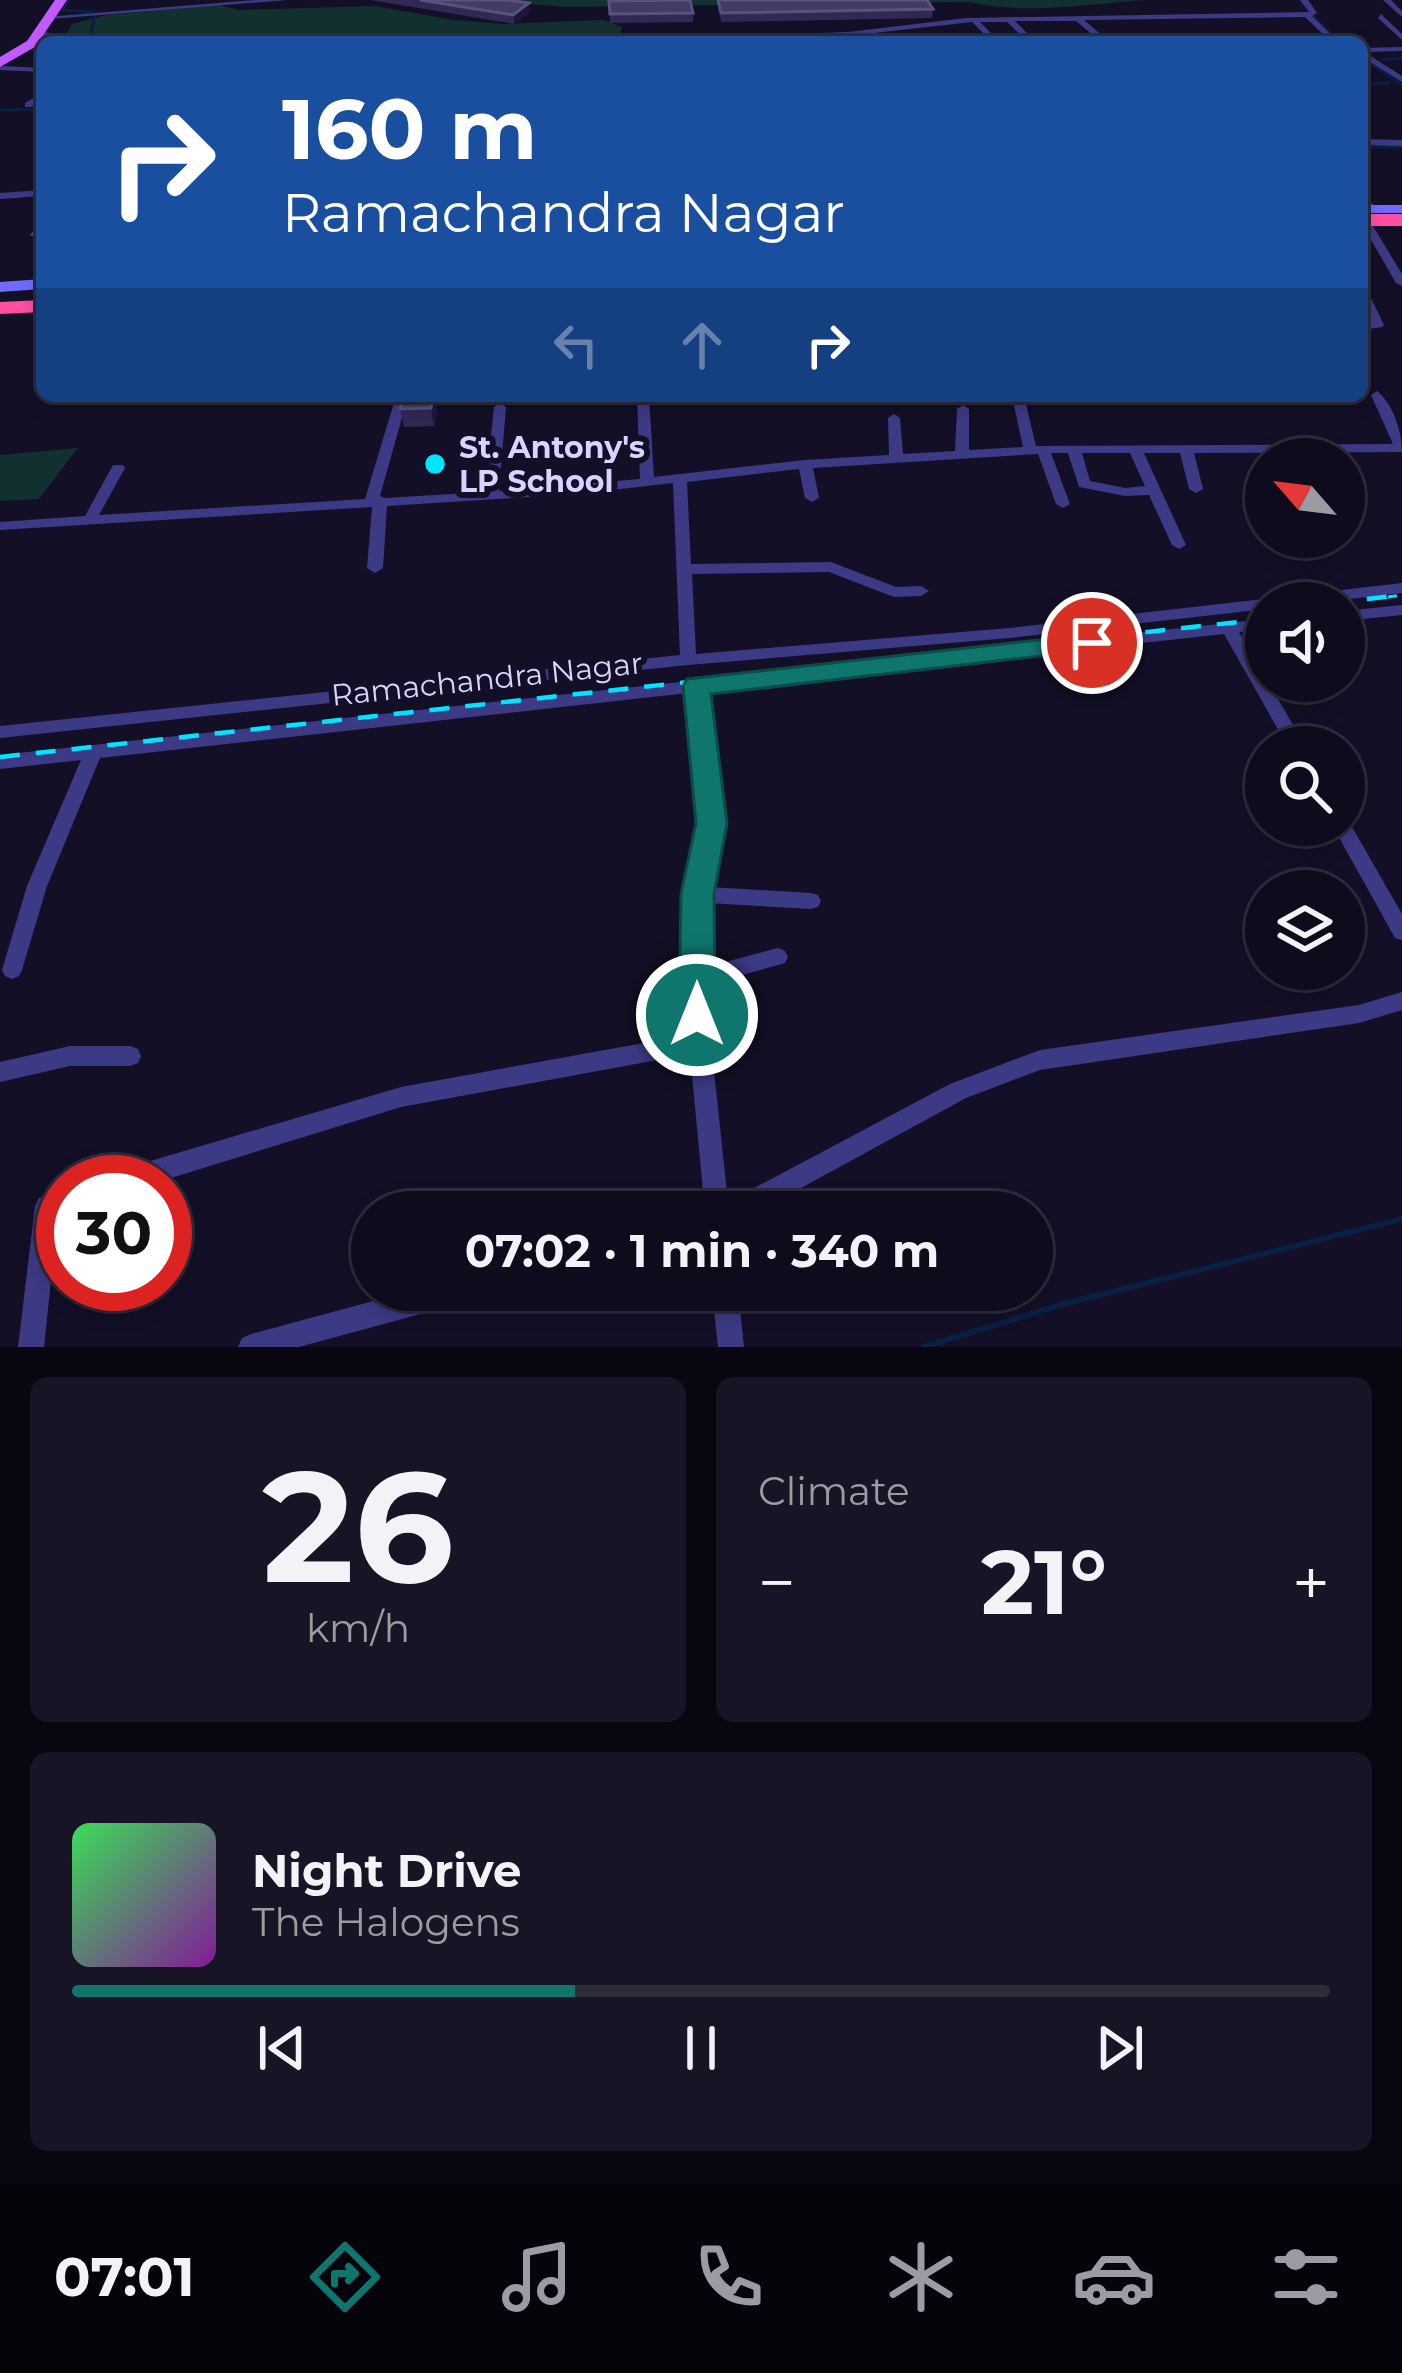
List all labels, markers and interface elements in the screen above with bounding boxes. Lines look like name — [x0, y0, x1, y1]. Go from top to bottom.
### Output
text: 160 m — [282, 78, 537, 180]
icon: right — [84, 84, 240, 240]
text: Ramachandra Nagar — [282, 180, 845, 246]
icon: left — [543, 312, 609, 378]
icon: ahead — [669, 312, 735, 378]
icon: right — [795, 312, 861, 378]
place label: St. Antony's LP School — [459, 429, 645, 500]
north arrow — [1245, 438, 1365, 558]
map controls — [1245, 438, 1365, 990]
marker: St. Antony's LP School — [422, 451, 448, 477]
button: sound — [1245, 582, 1365, 702]
pin — [1041, 592, 1143, 694]
icon: arrive — [1059, 610, 1125, 676]
street label: Ramachandra Nagar — [330, 644, 644, 714]
button: search — [1245, 726, 1365, 846]
button: layers — [1245, 870, 1365, 990]
position arrow — [634, 952, 760, 1078]
speed limit sign: 30 — [36, 1155, 192, 1311]
text: 07:02 · 1 min · 340 m — [465, 1223, 939, 1278]
text: 26 — [262, 1431, 454, 1621]
text: Climate — [758, 1467, 910, 1515]
text: 21° — [981, 1527, 1107, 1637]
text: − — [758, 1542, 796, 1623]
text: + — [1292, 1542, 1330, 1623]
text: km/h — [306, 1604, 410, 1652]
text: Night Drive — [252, 1843, 521, 1898]
text: The Halogens — [252, 1898, 520, 1946]
icon: previous — [249, 2015, 315, 2081]
icon: pause — [668, 2015, 734, 2081]
icon: next — [1087, 2015, 1153, 2081]
icon: directions — [303, 2235, 387, 2319]
icon: music — [495, 2235, 579, 2319]
icon: phone — [687, 2235, 771, 2319]
icon: climate — [879, 2235, 963, 2319]
icon: car — [1072, 2235, 1156, 2319]
icon: filters — [1264, 2235, 1348, 2319]
text: 07:01 — [54, 2244, 195, 2310]

